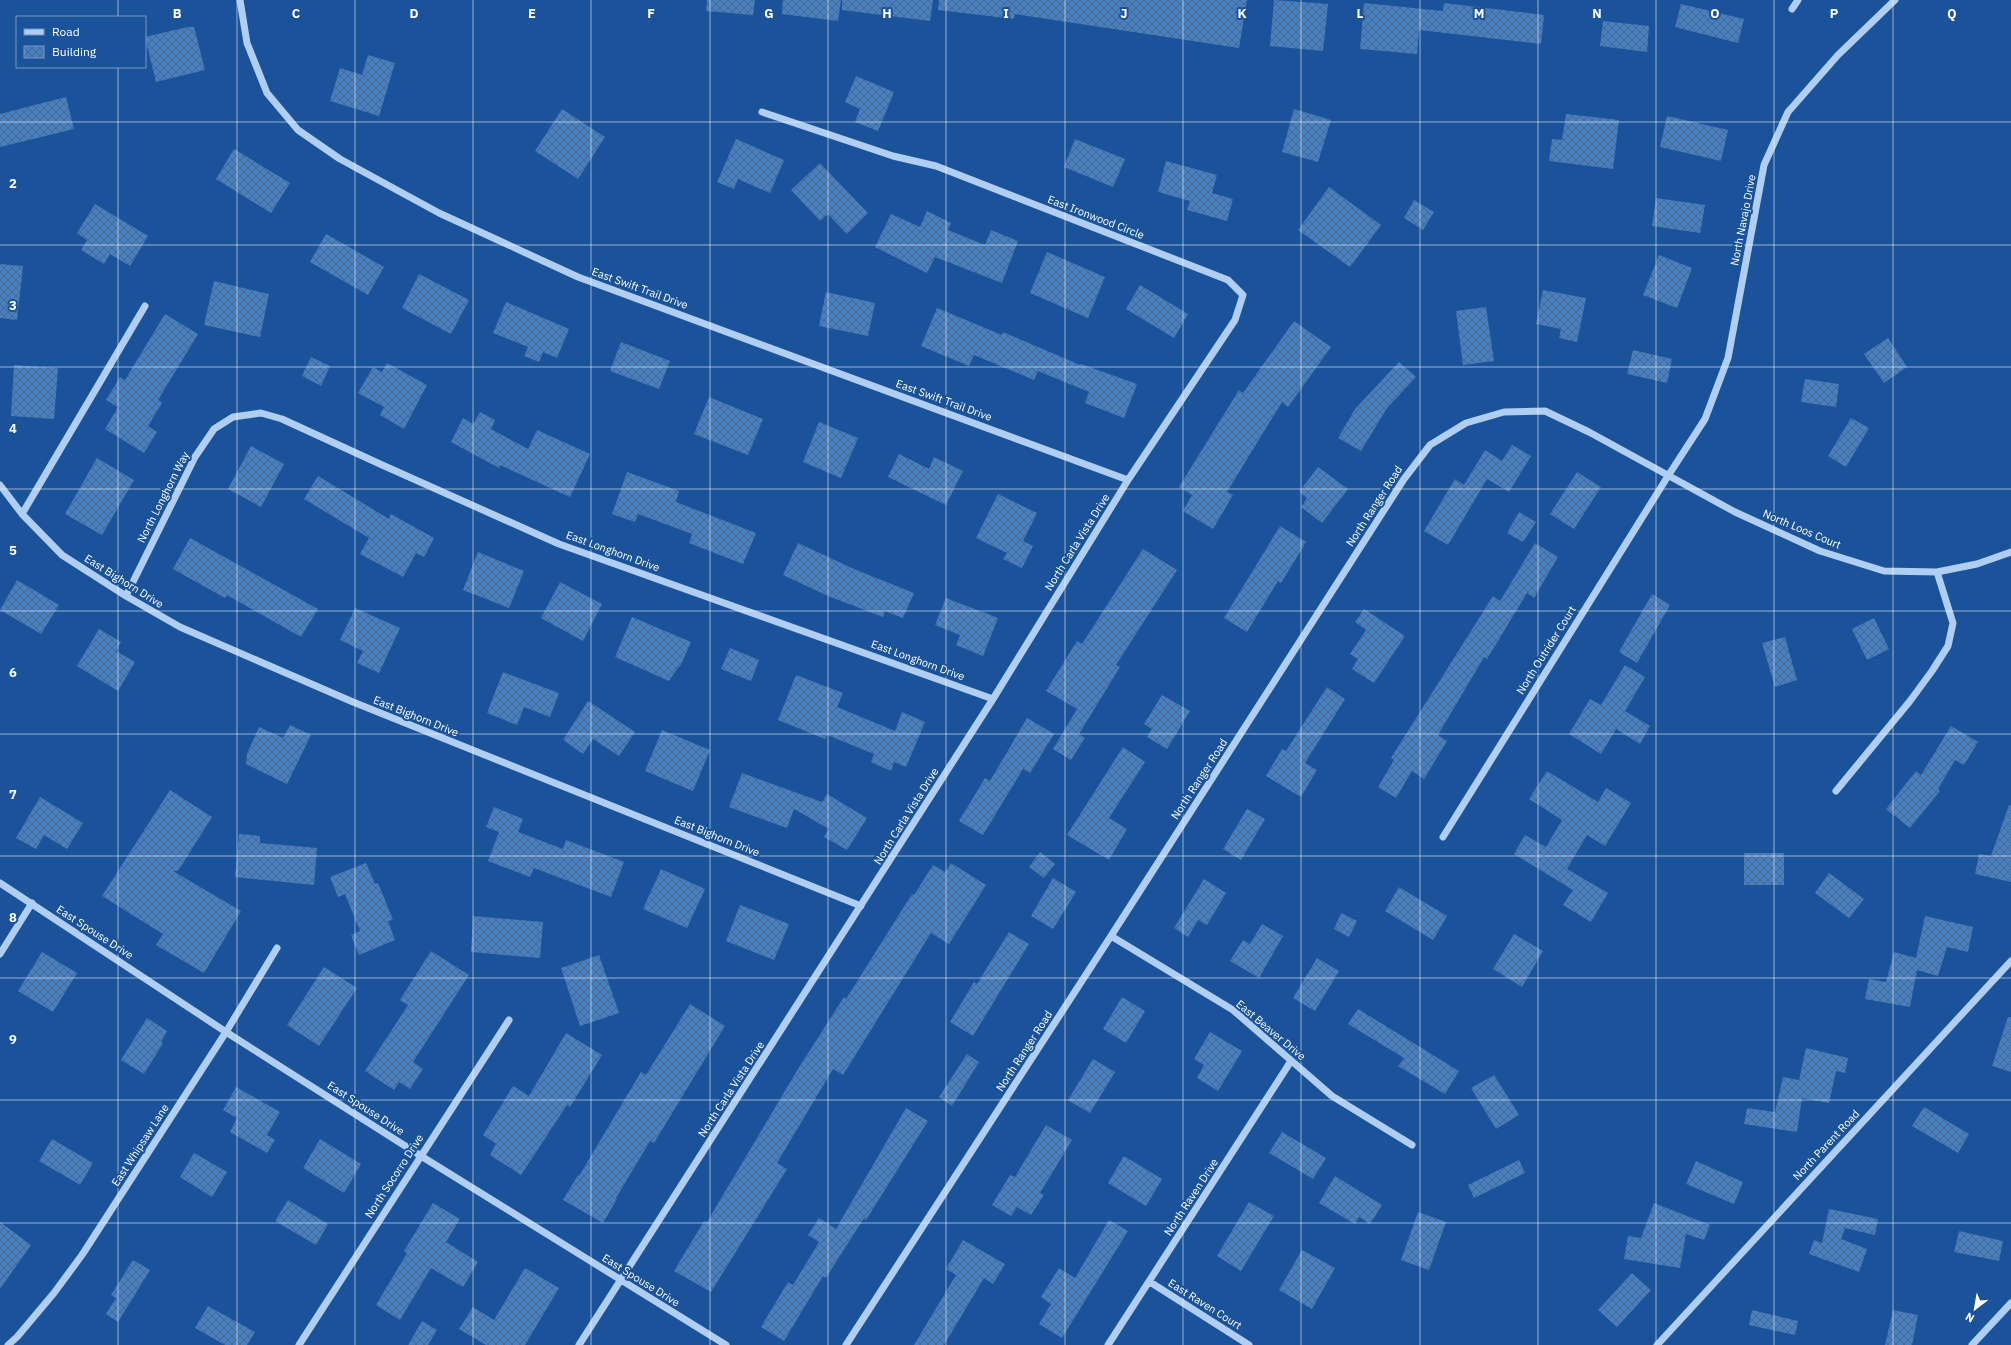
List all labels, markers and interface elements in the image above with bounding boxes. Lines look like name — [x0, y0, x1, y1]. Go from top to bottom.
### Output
text: B — [173, 5, 182, 22]
text: C — [292, 5, 301, 22]
text: D — [409, 5, 419, 22]
text: E — [528, 5, 536, 22]
text: F — [647, 5, 655, 22]
text: G — [764, 5, 774, 22]
text: H — [882, 5, 892, 22]
text: I — [1003, 5, 1009, 22]
text: J — [1120, 5, 1128, 22]
text: K — [1237, 5, 1247, 22]
text: L — [1357, 5, 1364, 22]
text: M — [1474, 5, 1484, 22]
text: N — [1592, 5, 1602, 22]
text: O — [1710, 5, 1720, 22]
text: P — [1830, 5, 1839, 22]
text: Q — [1947, 5, 1957, 22]
legend — [16, 16, 146, 68]
text: Road — [52, 24, 80, 39]
text: Building — [52, 44, 97, 59]
street label: North Navajo Drive — [1727, 173, 1759, 267]
text: 2 — [9, 175, 17, 192]
street label: East Ironwood Circle — [1046, 192, 1146, 242]
street label: East Swift Trail Drive — [590, 264, 690, 312]
text: 3 — [9, 297, 17, 314]
street label: East Swift Trail Drive — [894, 376, 994, 424]
text: 4 — [9, 420, 17, 437]
street label: North Longhorn Way — [134, 449, 192, 545]
street label: North Ranger Road — [1343, 463, 1405, 549]
street label: North Carla Vista Drive — [1042, 491, 1112, 593]
street label: North Loos Court — [1761, 506, 1843, 552]
street label: East Longhorn Drive — [564, 528, 662, 574]
text: 5 — [9, 542, 17, 559]
street label: East Bighorn Drive — [82, 551, 166, 611]
street label: North Outrider Court — [1513, 603, 1579, 697]
street label: East Longhorn Drive — [869, 637, 967, 683]
text: 6 — [9, 664, 17, 681]
street label: East Bighorn Drive — [371, 693, 461, 739]
street label: North Ranger Road — [1168, 736, 1230, 822]
street label: North Carla Vista Drive — [871, 765, 941, 867]
text: 7 — [9, 786, 17, 803]
street label: East Bighorn Drive — [672, 813, 762, 859]
street label: East Spouse Drive — [54, 902, 136, 962]
text: 8 — [9, 909, 17, 926]
street label: East Beaver Drive — [1233, 997, 1309, 1063]
street label: North Ranger Road — [993, 1008, 1055, 1094]
text: 9 — [9, 1031, 17, 1048]
street label: North Carla Vista Drive — [695, 1038, 767, 1140]
street label: East Spouse Drive — [325, 1078, 407, 1138]
street label: East Whipsaw Lane — [108, 1101, 172, 1189]
street label: North Parent Road — [1790, 1107, 1862, 1183]
street label: North Socorro Drive — [362, 1131, 426, 1221]
street label: North Raven Drive — [1161, 1156, 1221, 1238]
street label: East Spouse Drive — [600, 1251, 682, 1309]
street label: East Raven Court — [1166, 1276, 1244, 1332]
north arrow — [1955, 1289, 1995, 1329]
text: N — [1963, 1310, 1977, 1326]

